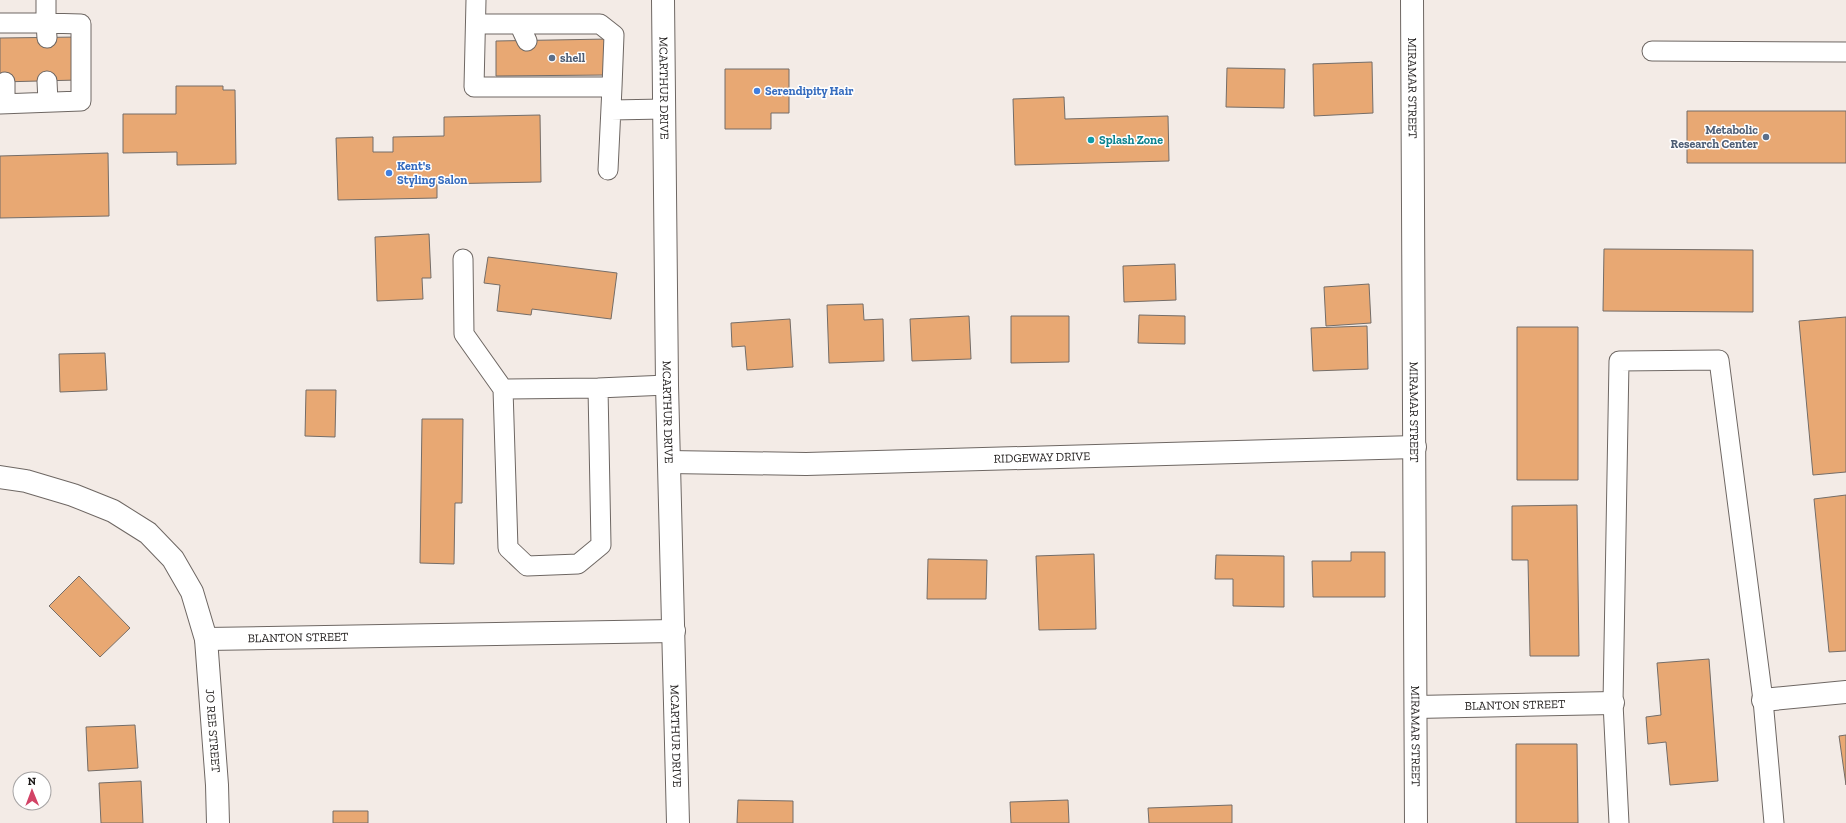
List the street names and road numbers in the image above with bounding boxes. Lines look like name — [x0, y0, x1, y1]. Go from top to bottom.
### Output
street label: MCARTHUR DRIVE — [656, 36, 671, 140]
street label: MIRAMAR STREET — [1405, 37, 1420, 139]
street label: MCARTHUR DRIVE — [660, 360, 676, 464]
street label: MIRAMAR STREET — [1407, 361, 1421, 463]
street label: RIDGEWAY DRIVE — [993, 449, 1090, 466]
street label: BLANTON STREET — [247, 630, 349, 645]
street label: MCARTHUR DRIVE — [668, 684, 684, 788]
street label: MIRAMAR STREET — [1408, 685, 1423, 787]
street label: JO REE STREET — [203, 688, 223, 774]
street label: BLANTON STREET — [1464, 697, 1566, 713]

